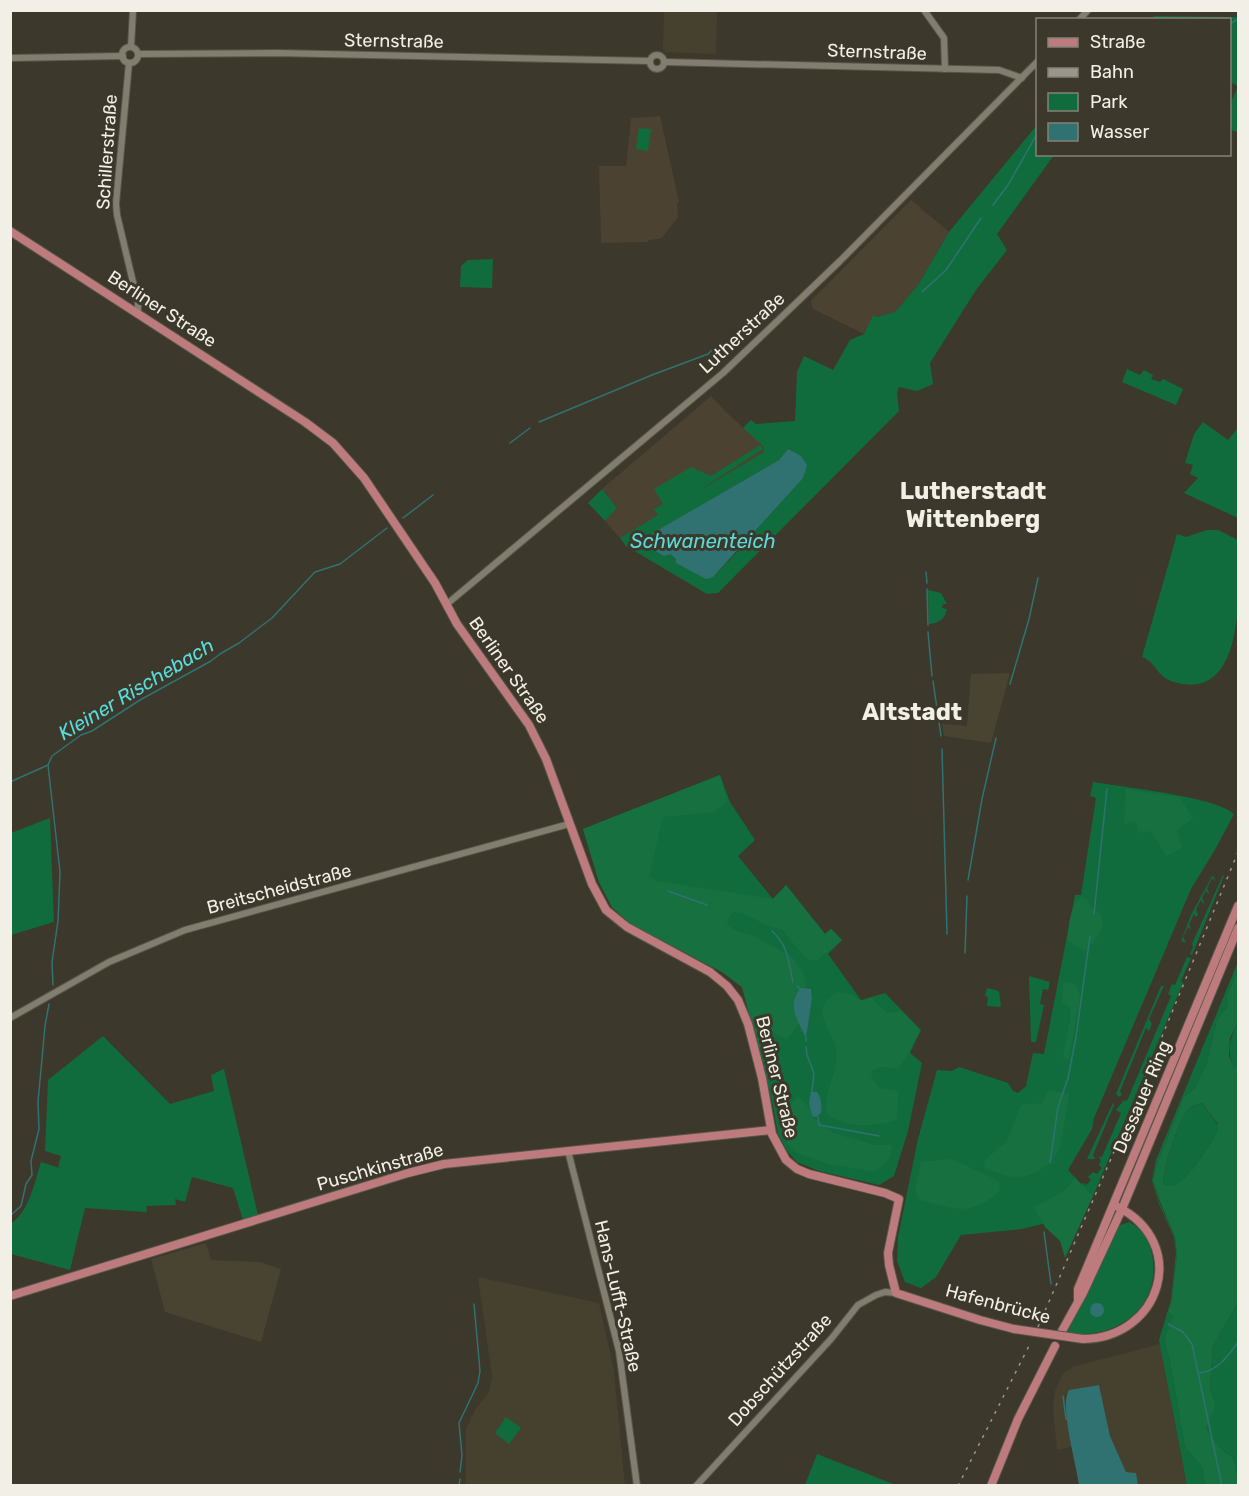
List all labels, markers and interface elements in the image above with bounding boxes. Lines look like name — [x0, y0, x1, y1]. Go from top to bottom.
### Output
legend — [1036, 18, 1231, 156]
street label: Sternstraße — [344, 29, 444, 53]
text: Straße — [1090, 31, 1146, 53]
street label: Sternstraße — [827, 39, 927, 65]
text: Bahn — [1090, 61, 1134, 83]
text: Park — [1090, 91, 1128, 113]
street label: Schillerstraße — [92, 94, 122, 210]
text: Wasser — [1090, 121, 1149, 143]
street label: Berliner Straße — [104, 266, 220, 352]
street label: Lutherstraße — [695, 288, 789, 378]
district label: Lutherstadt Wittenberg — [900, 477, 1046, 533]
water label: Schwanenteich — [630, 529, 776, 553]
street label: Berliner Straße — [464, 612, 554, 728]
water label: Kleiner Rischebach — [54, 633, 218, 745]
district label: Altstadt — [862, 698, 962, 726]
street label: Breitscheidstraße — [204, 859, 354, 919]
street label: Berliner Straße — [751, 1014, 803, 1140]
street label: Dessauer Ring — [1108, 1037, 1176, 1157]
street label: Puschkinstraße — [314, 1138, 446, 1196]
street label: Hans-Lufft-Straße — [590, 1218, 646, 1374]
street label: Hafenbrücke — [943, 1279, 1053, 1329]
street label: Dobschützstraße — [724, 1309, 836, 1431]

